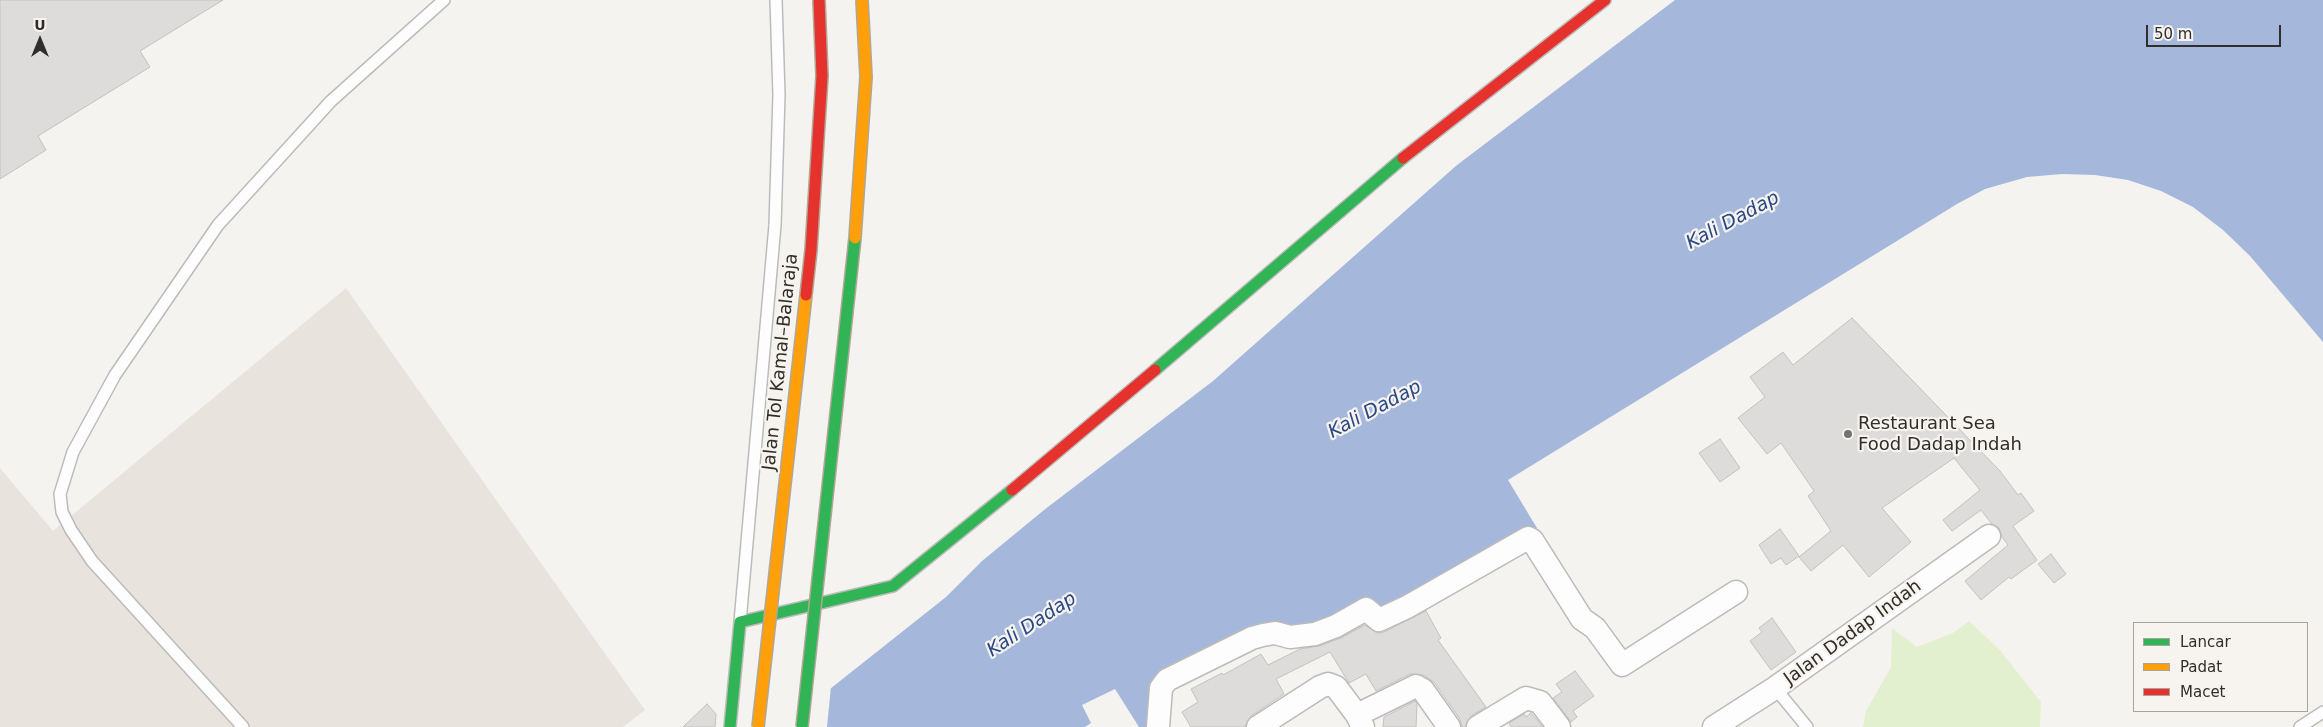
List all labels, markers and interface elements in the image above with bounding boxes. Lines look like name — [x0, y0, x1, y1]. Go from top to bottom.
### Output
north arrow — [15, 15, 65, 65]
scale bar — [2148, 15, 2283, 47]
text: U — [34, 17, 46, 33]
text: 50 m — [2154, 25, 2192, 43]
water label: Kali Dadap — [1683, 187, 1783, 255]
street label: Jalan Tol Kamal–Balaraja — [759, 252, 803, 472]
water label: Kali Dadap — [1325, 376, 1425, 444]
place label: Restaurant Sea Food Dadap Indah — [1858, 413, 2022, 456]
marker: Restaurant Sea Food Dadap Indah — [1842, 428, 1854, 440]
street label: Jalan Dadap Indah — [1780, 576, 1926, 690]
water label: Kali Dadap — [983, 588, 1081, 662]
legend — [2133, 622, 2308, 712]
text: Lancar — [2180, 633, 2231, 651]
text: Padat — [2180, 658, 2222, 676]
text: Macet — [2180, 683, 2226, 701]

